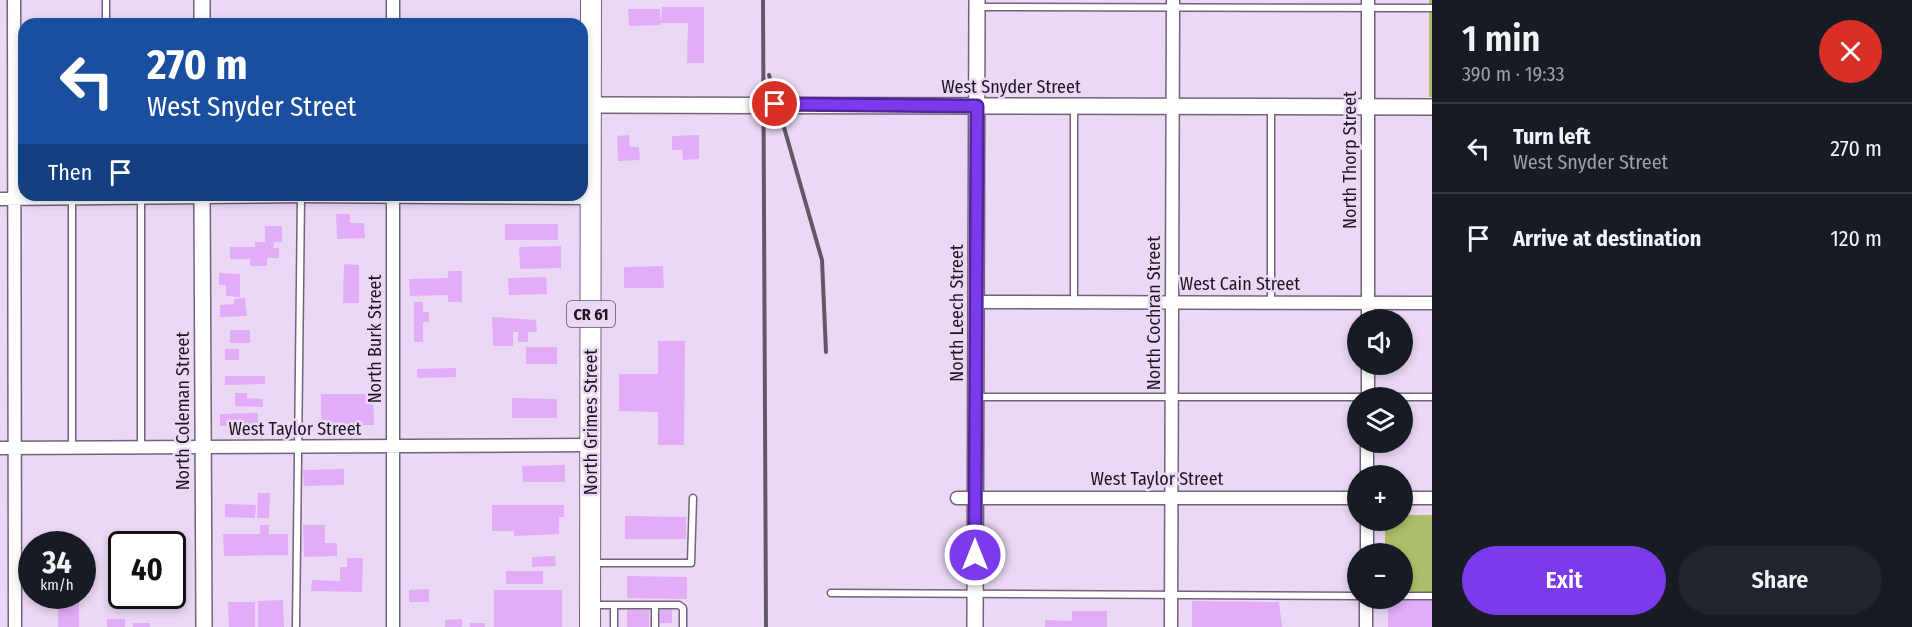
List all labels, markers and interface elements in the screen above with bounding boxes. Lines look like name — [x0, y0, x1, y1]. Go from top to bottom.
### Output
text: 1 min — [1462, 17, 1540, 61]
button: close — [1819, 20, 1882, 83]
text: 270 m — [147, 40, 247, 90]
icon: left — [48, 42, 126, 120]
text: 390 m · 19:33 — [1462, 62, 1565, 86]
street label: West Snyder Street — [941, 76, 1081, 98]
pin — [749, 78, 800, 129]
icon: arrive — [758, 87, 791, 120]
text: West Snyder Street — [147, 91, 356, 123]
street label: North Thorp Street — [1339, 91, 1361, 229]
text: Turn left — [1513, 123, 1591, 150]
icon: left — [1462, 132, 1495, 165]
text: 270 m — [1830, 135, 1882, 162]
text: West Snyder Street — [1513, 150, 1668, 174]
icon: arrive — [104, 156, 137, 189]
text: Then — [48, 159, 92, 186]
icon: arrive — [1462, 222, 1495, 255]
text: Arrive at destination — [1513, 225, 1701, 252]
text: 120 m — [1830, 225, 1882, 252]
street label: North Cochran Street — [1143, 236, 1165, 390]
street label: North Leech Street — [946, 244, 968, 382]
street label: West Cain Street — [1180, 273, 1300, 295]
street label: North Burk Street — [364, 275, 386, 403]
road number: CR 61 — [567, 301, 615, 327]
map controls — [1347, 309, 1413, 609]
button: sound — [1347, 309, 1413, 375]
street label: North Coleman Street — [172, 332, 194, 490]
street label: North Grimes Street — [580, 349, 602, 495]
button: layers — [1347, 387, 1413, 453]
street label: West Taylor Street — [229, 418, 362, 440]
button: + — [1347, 465, 1413, 531]
street label: West Taylor Street — [1091, 468, 1224, 490]
position arrow — [943, 523, 1007, 587]
speed limit sign: 40 — [108, 531, 186, 609]
button: − — [1347, 543, 1413, 609]
text: 34 — [42, 545, 72, 581]
button: Exit — [1462, 546, 1666, 615]
button: Share — [1678, 546, 1882, 615]
text: km/h — [40, 576, 74, 594]

